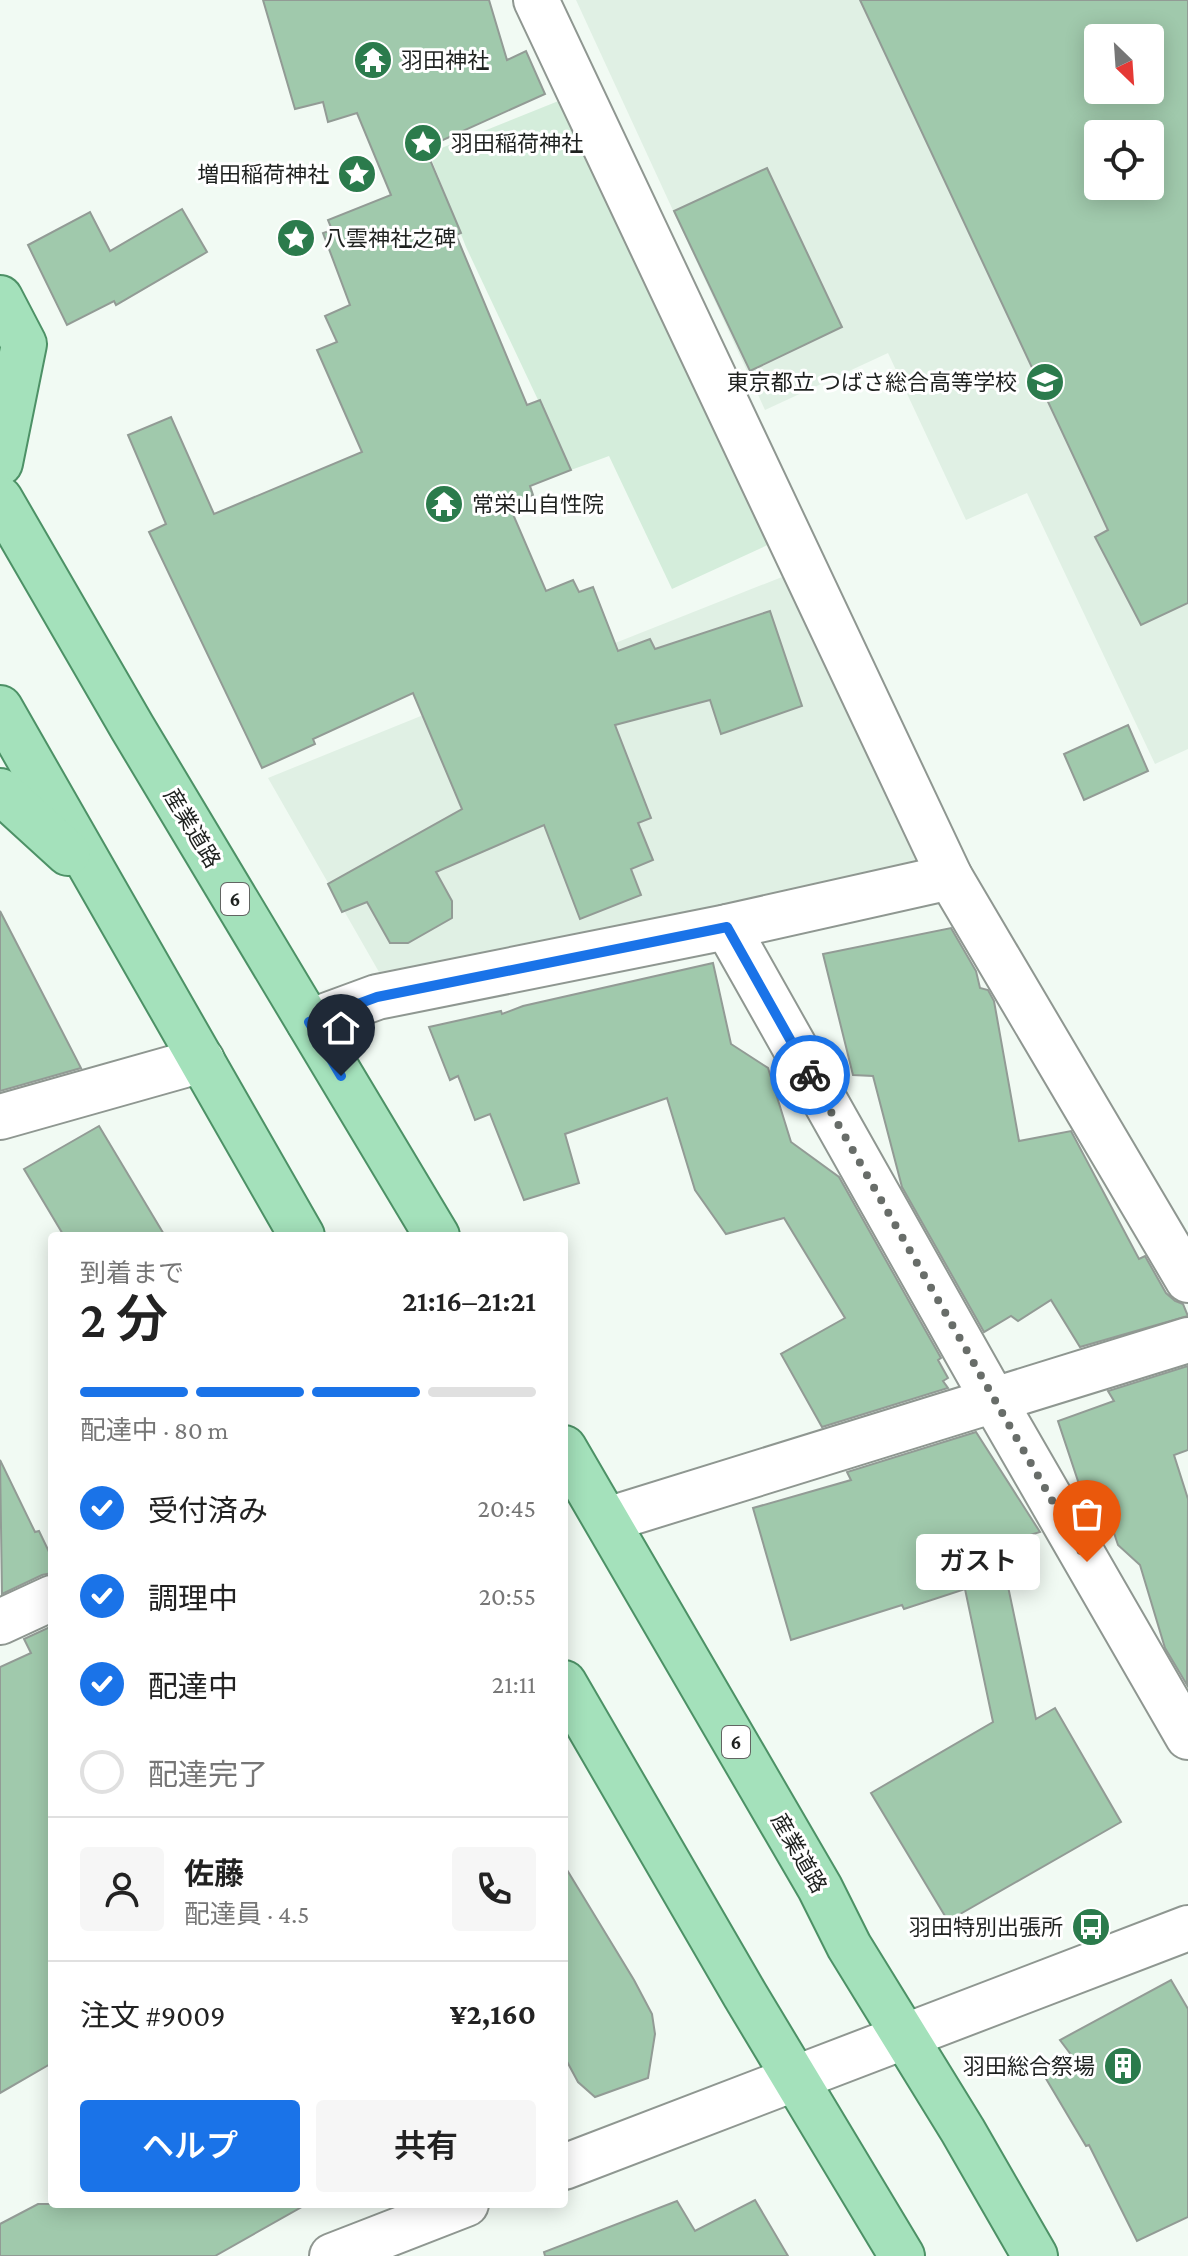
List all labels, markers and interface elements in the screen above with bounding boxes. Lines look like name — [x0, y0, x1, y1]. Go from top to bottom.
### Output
north arrow — [1084, 24, 1164, 104]
map controls — [1084, 24, 1164, 200]
temple icon: 羽田神社 — [352, 39, 394, 81]
place label: 羽田神社 — [401, 48, 489, 73]
button: locate — [1084, 120, 1164, 200]
place icon: 羽田稲荷神社 — [402, 122, 444, 164]
place label: 羽田稲荷神社 — [451, 131, 583, 156]
place icon: 増田稲荷神社 — [336, 153, 378, 195]
place label: 増田稲荷神社 — [197, 162, 329, 187]
place icon: 八雲神社之碑 — [275, 217, 317, 259]
place label: 八雲神社之碑 — [324, 226, 456, 251]
school or university icon: 東京都立 つばさ総合高等学校 — [1024, 361, 1066, 403]
place label: 東京都立 つばさ総合高等学校 — [727, 370, 1017, 395]
temple icon: 常栄山自性院 — [423, 483, 465, 525]
place label: 常栄山自性院 — [472, 492, 604, 517]
street label: 産業道路 — [159, 784, 225, 872]
road number: 6 — [221, 883, 249, 915]
pin — [307, 994, 375, 1076]
icon: home — [319, 1006, 363, 1050]
courier — [770, 1035, 850, 1115]
icon: bike — [788, 1053, 832, 1097]
text: 到着まで — [80, 1259, 184, 1288]
text: 21:16–21:21 — [402, 1284, 536, 1317]
text: 2 分 — [80, 1290, 168, 1348]
text: 配達中 · 80 m — [80, 1416, 228, 1445]
pin — [1053, 1480, 1121, 1562]
icon: check — [80, 1486, 124, 1530]
icon: bag — [1065, 1492, 1109, 1536]
text: 受付済み — [148, 1494, 268, 1527]
text: 20:45 — [478, 1494, 536, 1523]
callout: ガスト — [915, 1534, 1039, 1590]
text: ガスト — [939, 1547, 1017, 1576]
icon: check — [80, 1574, 124, 1618]
text: 調理中 — [148, 1582, 238, 1615]
text: 20:55 — [479, 1582, 536, 1611]
icon: check — [80, 1662, 124, 1706]
text: 配達中 — [148, 1670, 238, 1703]
text: 21:11 — [492, 1670, 536, 1699]
road number: 6 — [722, 1726, 750, 1758]
text: 配達完了 — [148, 1758, 268, 1791]
street label: 産業道路 — [766, 1809, 832, 1897]
button: person — [80, 1847, 164, 1931]
button: phone — [452, 1847, 536, 1931]
text: 佐藤 — [184, 1857, 244, 1890]
text: 配達員 · 4.5 — [184, 1900, 309, 1929]
bus stop icon: 羽田特別出張所 — [1070, 1906, 1112, 1948]
place label: 羽田特別出張所 — [909, 1915, 1063, 1940]
text: ¥2,160 — [450, 1997, 536, 2030]
text: 注文 #9009 — [80, 1999, 225, 2032]
building icon: 羽田総合祭場 — [1102, 2045, 1144, 2087]
place label: 羽田総合祭場 — [963, 2054, 1095, 2079]
button: ヘルプ — [80, 2100, 300, 2192]
button: 共有 — [316, 2100, 536, 2192]

